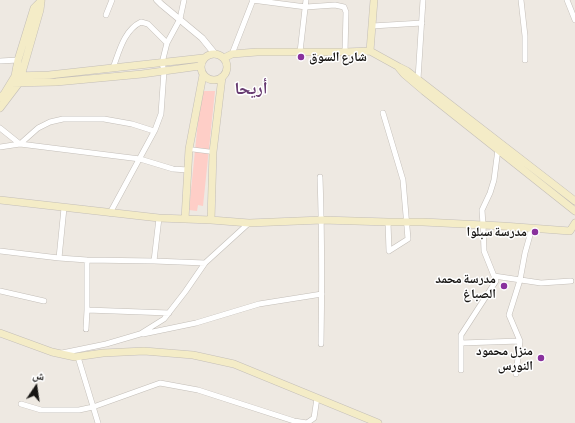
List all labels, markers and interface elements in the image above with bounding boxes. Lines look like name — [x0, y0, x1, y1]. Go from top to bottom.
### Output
place label: شارع السوق — [309, 49, 367, 65]
marker: شارع السوق — [296, 52, 306, 62]
district label: أريحا — [234, 79, 268, 99]
place label: مدرسة سبلوا — [467, 224, 527, 240]
marker: مدرسة سبلوا — [530, 227, 540, 237]
place label: مدرسة محمد الصباغ — [435, 271, 496, 302]
marker: مدرسة محمد الصباغ — [499, 281, 509, 291]
place label: منزل محمود النورس — [476, 343, 533, 374]
marker: منزل محمود النورس — [536, 353, 546, 363]
north arrow — [16, 367, 56, 407]
text: ش — [32, 368, 46, 382]

